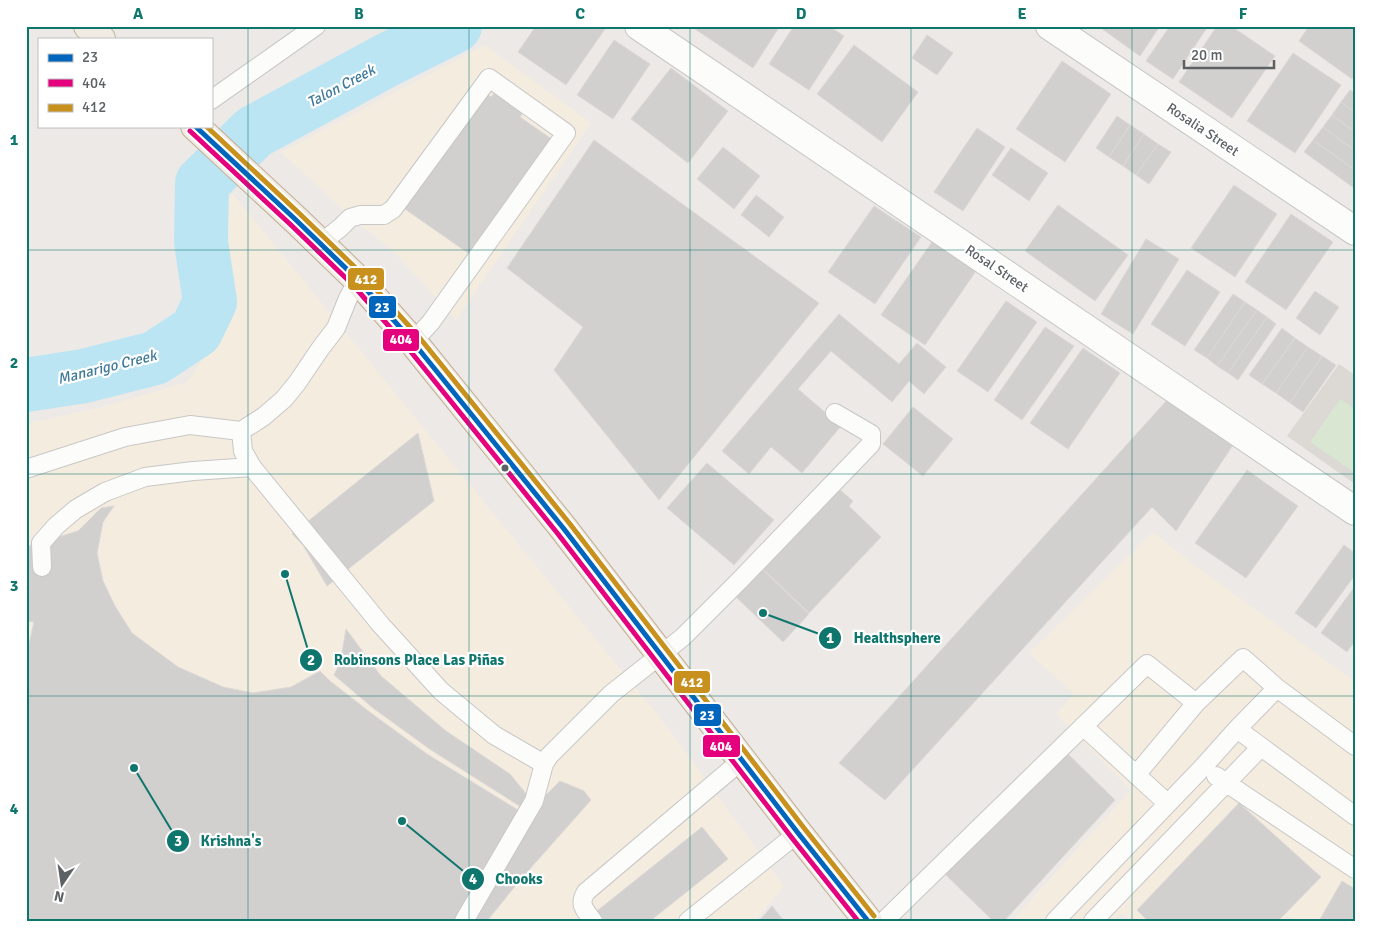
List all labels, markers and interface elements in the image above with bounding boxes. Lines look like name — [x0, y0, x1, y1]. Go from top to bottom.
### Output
text: A — [133, 4, 144, 24]
text: B — [354, 4, 364, 24]
text: C — [575, 4, 585, 24]
text: D — [796, 4, 807, 24]
text: E — [1017, 4, 1027, 24]
text: F — [1239, 4, 1248, 24]
legend — [38, 38, 212, 128]
scale bar — [1184, 38, 1274, 70]
text: 20 m — [1191, 46, 1222, 64]
text: 23 — [82, 48, 98, 66]
water label: Talon Creek — [304, 60, 379, 111]
text: 404 — [82, 74, 106, 92]
text: 412 — [82, 98, 106, 116]
street label: Rosalia Street — [1163, 99, 1242, 160]
text: 1 — [10, 130, 19, 150]
street label: Rosal Street — [962, 241, 1032, 296]
line badge: 412 — [347, 267, 385, 291]
text: 412 — [355, 271, 377, 288]
line badge: 23 — [368, 295, 397, 319]
text: 23 — [374, 299, 390, 316]
line badge: 404 — [382, 328, 420, 352]
text: 404 — [390, 331, 413, 348]
water label: Manarigo Creek — [56, 346, 160, 388]
text: 2 — [10, 353, 18, 373]
unlabelled marker — [500, 463, 510, 473]
text: 3 — [10, 576, 18, 596]
callout: Healthsphere — [818, 623, 950, 653]
text: 1 — [826, 629, 834, 647]
text: Healthsphere — [853, 629, 941, 647]
callout: Robinsons Place Las Piñas — [299, 645, 514, 675]
text: 2 — [307, 651, 315, 669]
text: Robinsons Place Las Piñas — [334, 651, 505, 669]
line badge: 412 — [673, 670, 711, 694]
text: 412 — [681, 674, 703, 691]
line badge: 23 — [693, 703, 722, 727]
text: 23 — [699, 707, 715, 724]
line badge: 404 — [702, 734, 741, 758]
text: 404 — [710, 738, 733, 755]
text: 4 — [10, 799, 19, 819]
callout: Krishna's — [165, 826, 271, 856]
text: 3 — [174, 832, 182, 850]
text: Krishna's — [201, 832, 262, 850]
north arrow — [38, 860, 88, 910]
callout: Chooks — [460, 864, 553, 894]
text: 4 — [469, 870, 477, 888]
text: Chooks — [495, 870, 543, 888]
text: N — [53, 887, 66, 906]

